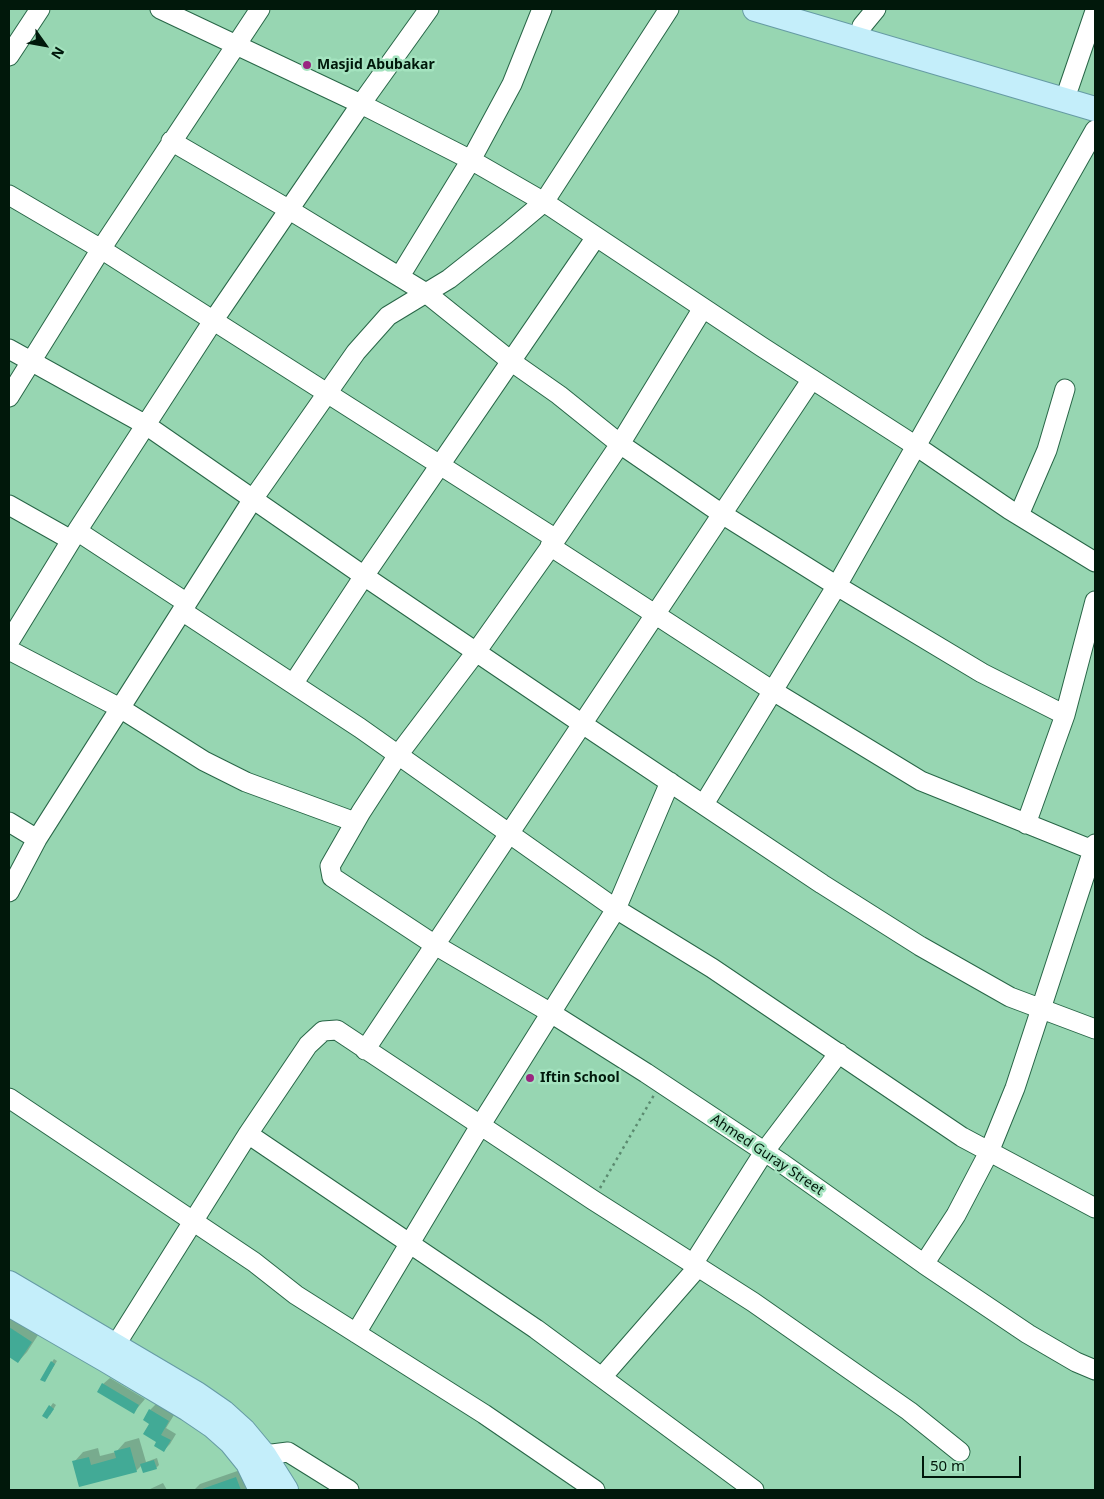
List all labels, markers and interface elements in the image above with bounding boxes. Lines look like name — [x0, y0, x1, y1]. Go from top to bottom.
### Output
north arrow — [20, 20, 70, 70]
text: N — [47, 43, 69, 63]
place label: Masjid Abubakar — [317, 57, 435, 73]
marker: Masjid Abubakar — [301, 59, 313, 71]
place label: Iftin School — [540, 1070, 620, 1086]
marker: Iftin School — [524, 1072, 536, 1084]
street label: Ahmed Guray Street — [707, 1111, 827, 1199]
scale bar — [924, 1446, 1023, 1478]
text: 50 m — [930, 1455, 965, 1475]

